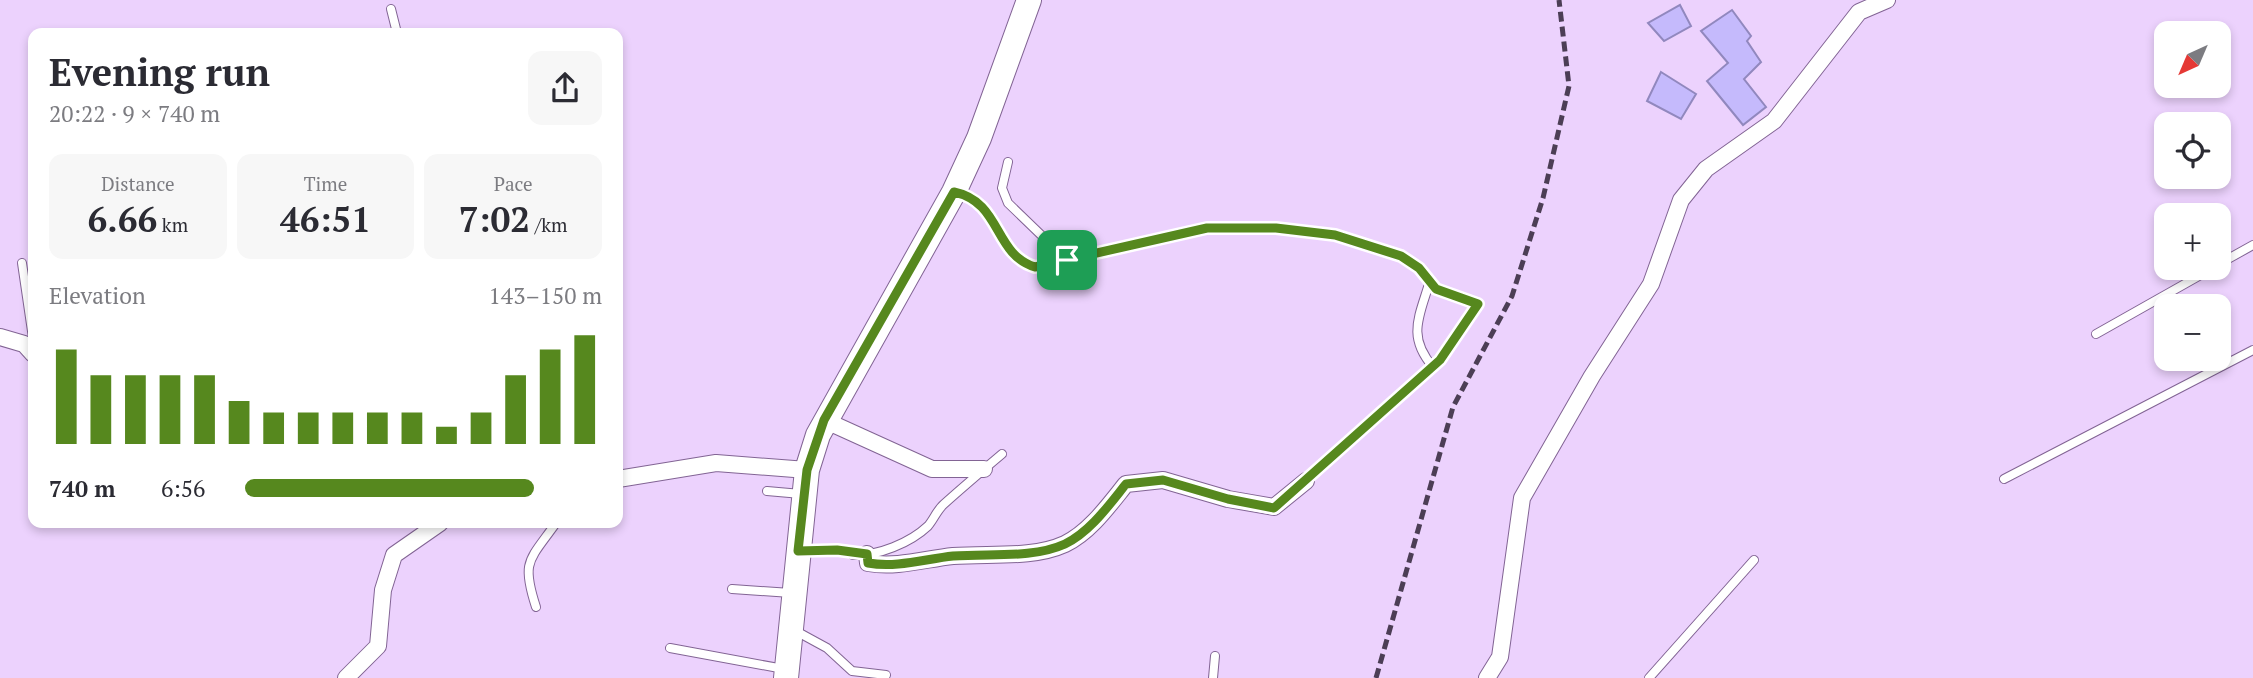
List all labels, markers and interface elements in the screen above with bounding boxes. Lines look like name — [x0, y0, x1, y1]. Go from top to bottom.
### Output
north arrow — [2154, 21, 2231, 98]
map controls — [2154, 21, 2231, 371]
text: Evening run — [49, 47, 270, 97]
button: share — [528, 51, 602, 125]
text: 20:22 · 9 × 740 m — [49, 98, 220, 129]
button: locate — [2154, 112, 2231, 189]
text: Distance — [101, 171, 175, 196]
text: Time — [304, 171, 347, 196]
text: Pace — [494, 171, 533, 196]
text: 6.66 — [88, 196, 157, 242]
text: 46:51 — [280, 196, 371, 242]
text: 7:02 — [459, 196, 530, 242]
button: + — [2154, 203, 2231, 280]
text: km — [157, 212, 188, 237]
text: /km — [530, 212, 568, 237]
pin — [1037, 230, 1097, 290]
icon: arrive — [1048, 241, 1086, 279]
text: Elevation — [49, 280, 146, 311]
text: 143–150 m — [489, 280, 602, 311]
button: − — [2154, 294, 2231, 371]
text: 740 m — [49, 473, 115, 504]
text: 6:56 — [161, 473, 205, 504]

